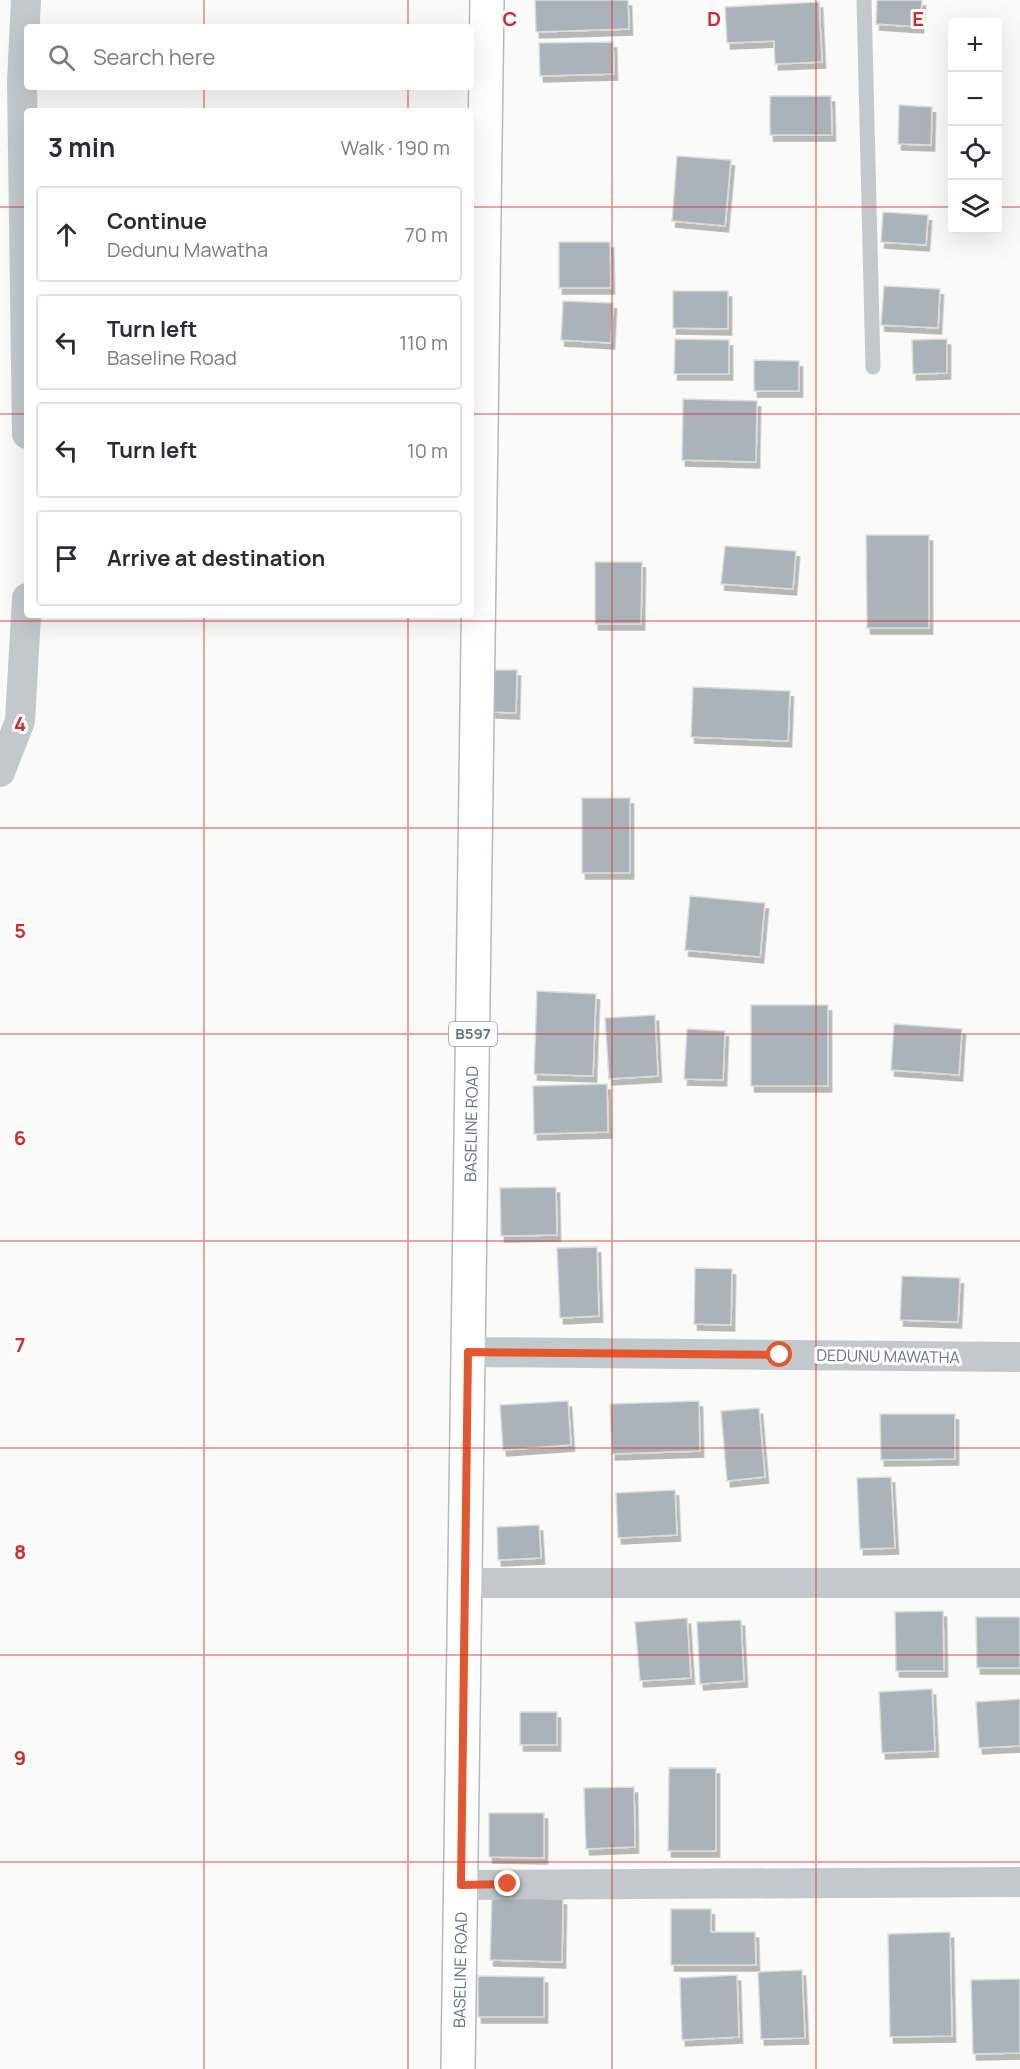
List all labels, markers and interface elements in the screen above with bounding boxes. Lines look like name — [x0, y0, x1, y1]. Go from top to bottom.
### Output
text: C — [503, 5, 517, 32]
text: D — [707, 5, 721, 32]
text: E — [912, 5, 924, 32]
map controls — [948, 18, 1002, 234]
button: + — [948, 18, 1002, 72]
search box — [24, 24, 474, 90]
icon: search — [45, 41, 78, 74]
text: Search here — [93, 42, 215, 72]
button: − — [948, 72, 1002, 126]
button: locate — [948, 126, 1002, 180]
text: 3 min — [48, 129, 115, 165]
text: Walk · 190 m — [341, 134, 450, 161]
button: layers — [948, 180, 1002, 234]
text: Continue — [107, 206, 207, 236]
icon: ahead — [50, 218, 83, 251]
text: 70 m — [405, 221, 448, 248]
text: Dedunu Mawatha — [107, 236, 268, 263]
text: Turn left — [107, 314, 197, 344]
icon: left — [50, 326, 83, 359]
text: 110 m — [399, 329, 448, 356]
text: Baseline Road — [107, 344, 237, 371]
icon: left — [50, 434, 83, 467]
text: Turn left — [107, 435, 197, 465]
text: 10 m — [407, 437, 448, 464]
icon: arrive — [50, 542, 83, 575]
text: Arrive at destination — [107, 543, 325, 573]
text: 4 — [14, 710, 26, 737]
text: 5 — [14, 917, 26, 944]
road number: B597 — [449, 1022, 497, 1046]
street label: BASELINE ROAD — [459, 1066, 483, 1182]
text: 6 — [14, 1124, 26, 1151]
text: 7 — [15, 1331, 25, 1358]
route start — [766, 1341, 792, 1367]
street label: DEDUNU MAWATHA — [816, 1344, 960, 1368]
text: 8 — [14, 1538, 26, 1565]
text: 9 — [14, 1744, 26, 1771]
route end — [494, 1870, 520, 1896]
street label: BASELINE ROAD — [448, 1912, 472, 2028]

